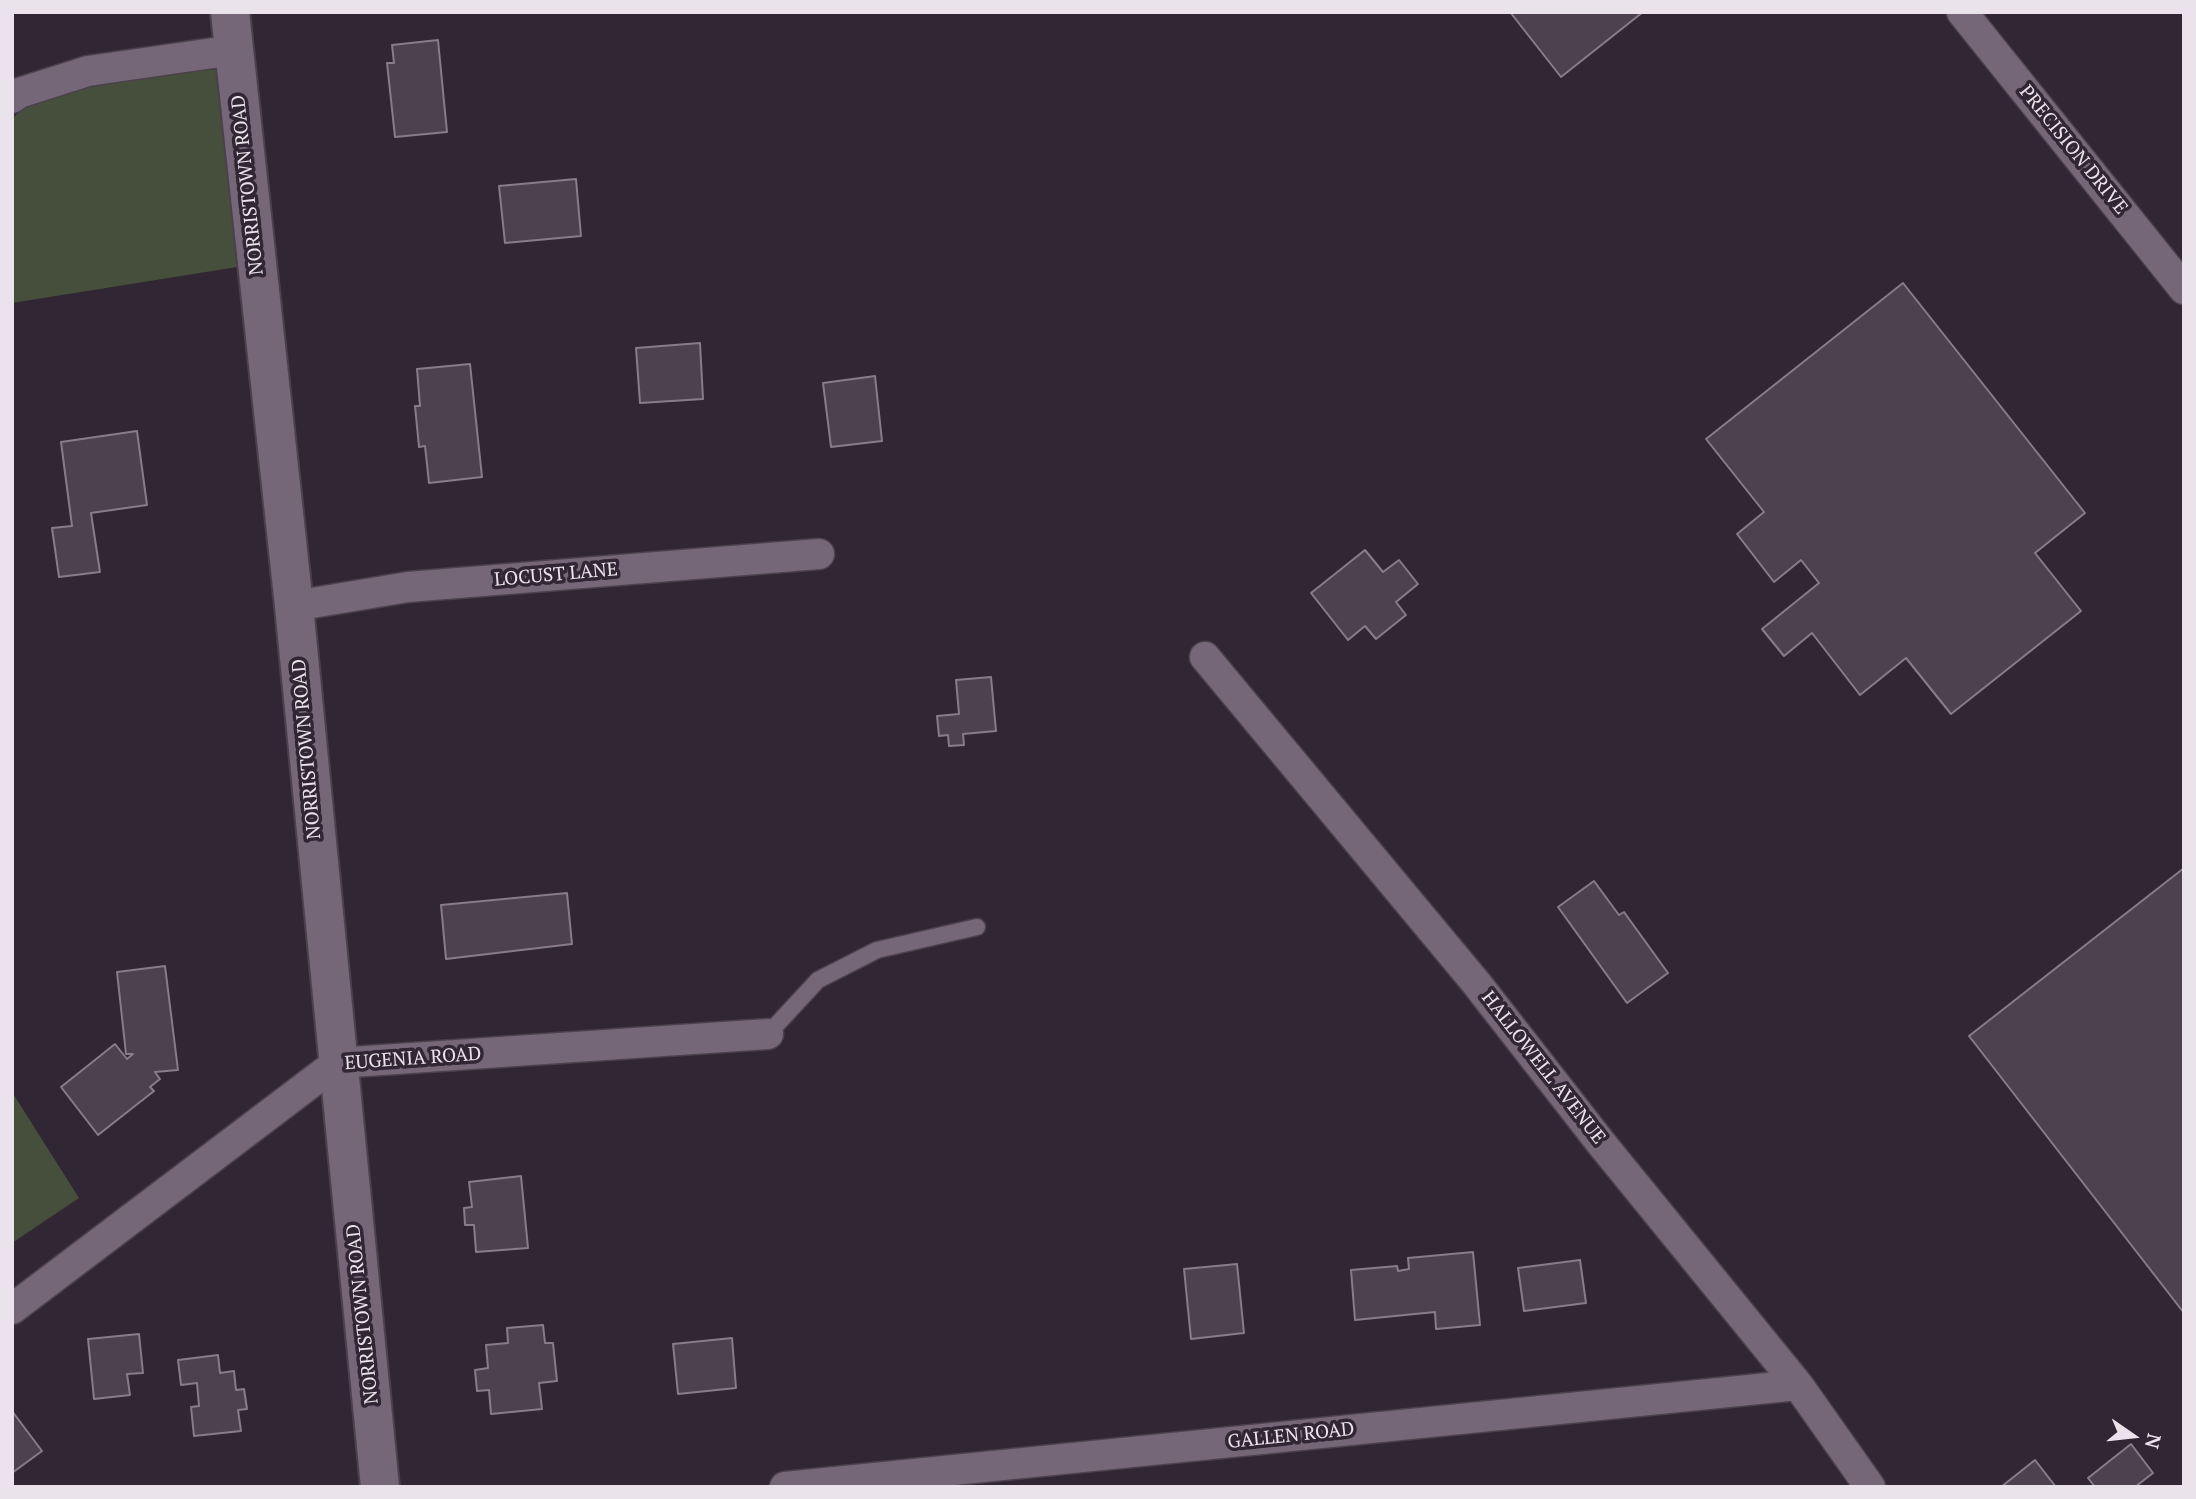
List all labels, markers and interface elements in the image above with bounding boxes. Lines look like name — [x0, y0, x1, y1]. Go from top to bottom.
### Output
street label: PRECISION DRIVE — [2014, 81, 2132, 219]
street label: NORRISTOWN ROAD — [227, 94, 269, 276]
street label: LOCUST LANE — [493, 558, 619, 592]
street label: NORRISTOWN ROAD — [288, 658, 326, 840]
street label: HALLOWELL AVENUE — [1476, 987, 1610, 1149]
street label: EUGENIA ROAD — [344, 1043, 482, 1075]
street label: NORRISTOWN ROAD — [342, 1223, 384, 1405]
north arrow — [2098, 1401, 2168, 1471]
street label: GALLEN ROAD — [1226, 1418, 1356, 1454]
text: N — [2140, 1431, 2168, 1451]

